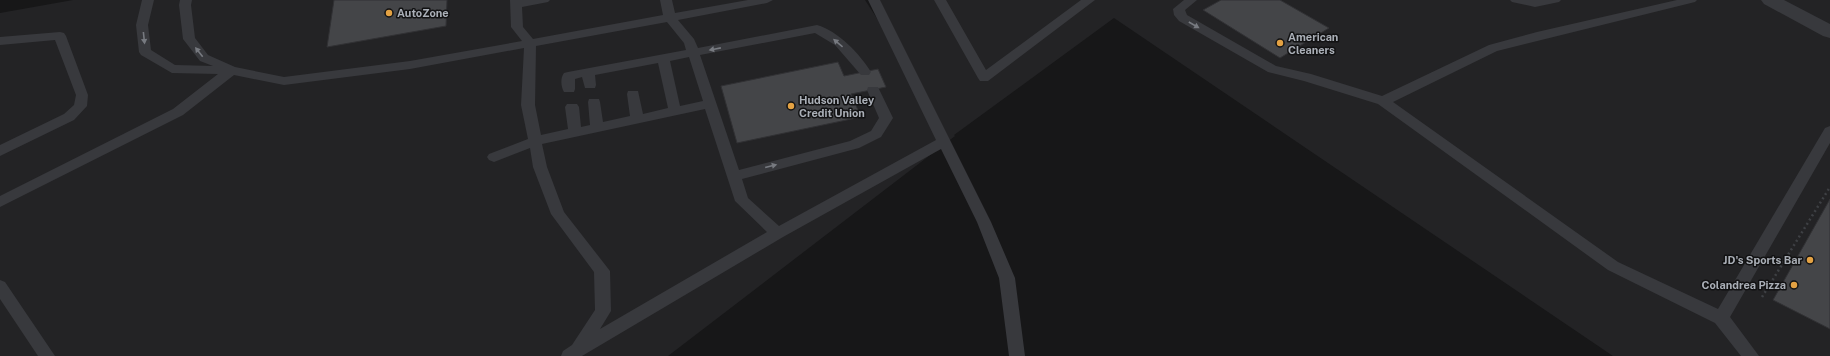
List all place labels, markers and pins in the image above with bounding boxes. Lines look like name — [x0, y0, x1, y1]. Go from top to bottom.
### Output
place label: AutoZone — [397, 7, 449, 19]
marker: AutoZone — [384, 8, 394, 18]
place label: American Cleaners — [1288, 31, 1338, 56]
marker: American Cleaners — [1275, 38, 1285, 48]
place label: Hudson Valley Credit Union — [799, 94, 875, 119]
marker: Hudson Valley Credit Union — [786, 101, 796, 111]
place label: JD's Sports Bar — [1723, 254, 1802, 266]
marker: JD's Sports Bar — [1805, 255, 1815, 265]
place label: Colandrea Pizza — [1702, 279, 1786, 291]
marker: Colandrea Pizza — [1789, 280, 1799, 290]

